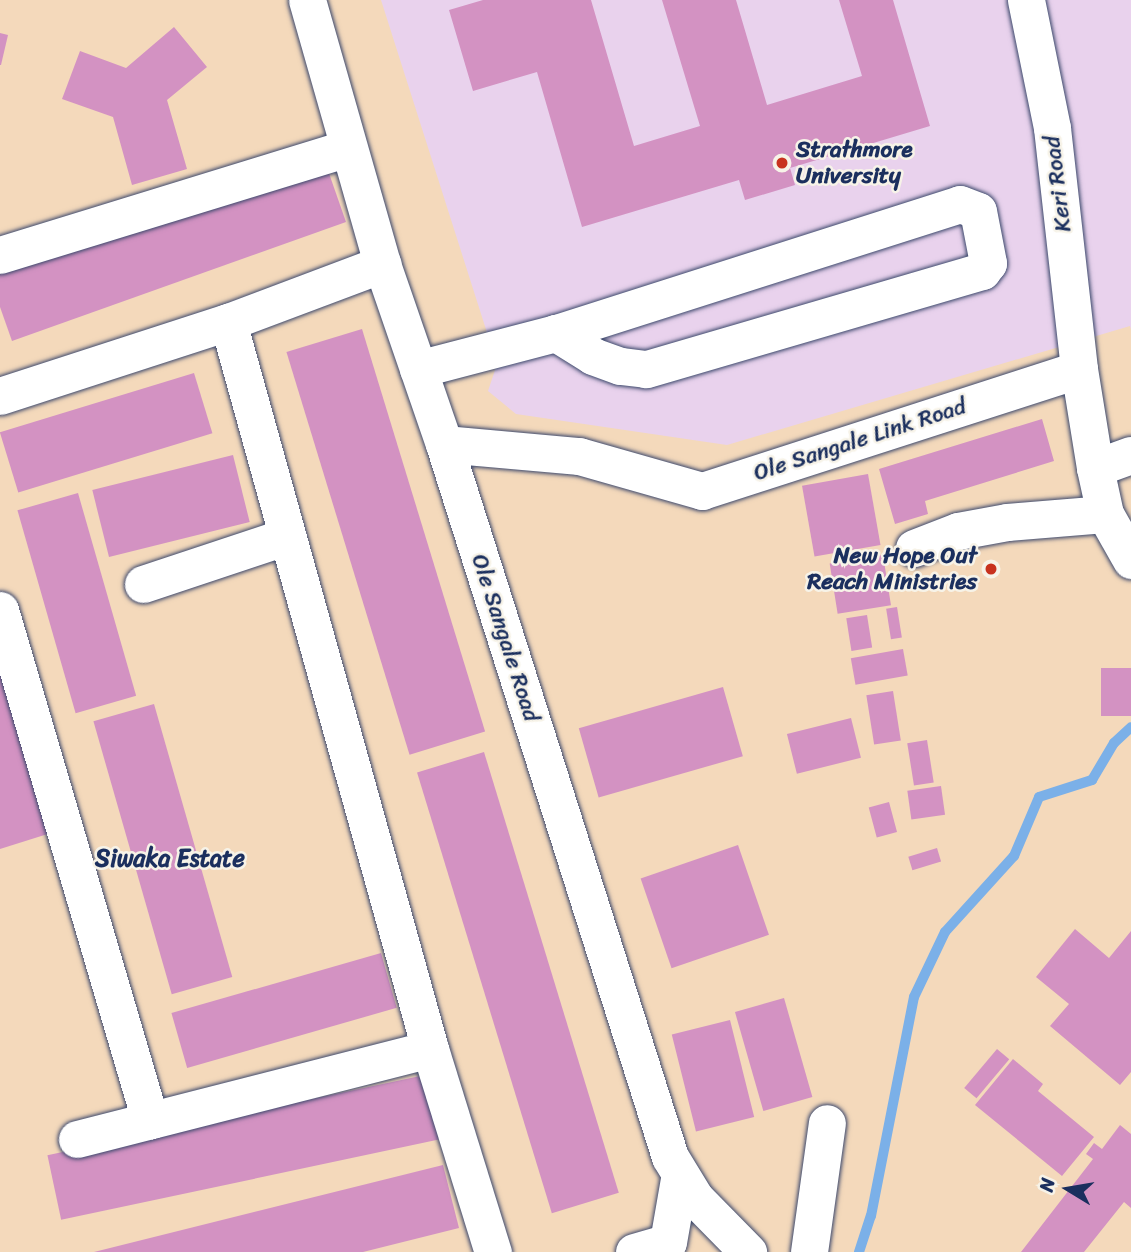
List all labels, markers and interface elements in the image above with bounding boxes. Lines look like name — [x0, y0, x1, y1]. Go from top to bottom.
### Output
street label: Keri Road — [1038, 134, 1078, 234]
place label: Strathmore University — [796, 136, 913, 190]
marker: Strathmore University — [774, 155, 790, 171]
street label: Ole Sangale Link Road — [750, 393, 970, 487]
place label: New Hope Out Reach Ministries — [808, 542, 977, 596]
street label: Ole Sangale Road — [465, 551, 545, 725]
marker: New Hope Out Reach Ministries — [983, 561, 999, 577]
district label: Siwaka Estate — [95, 845, 245, 873]
north arrow — [1033, 1154, 1103, 1224]
text: N — [1029, 1175, 1064, 1195]

